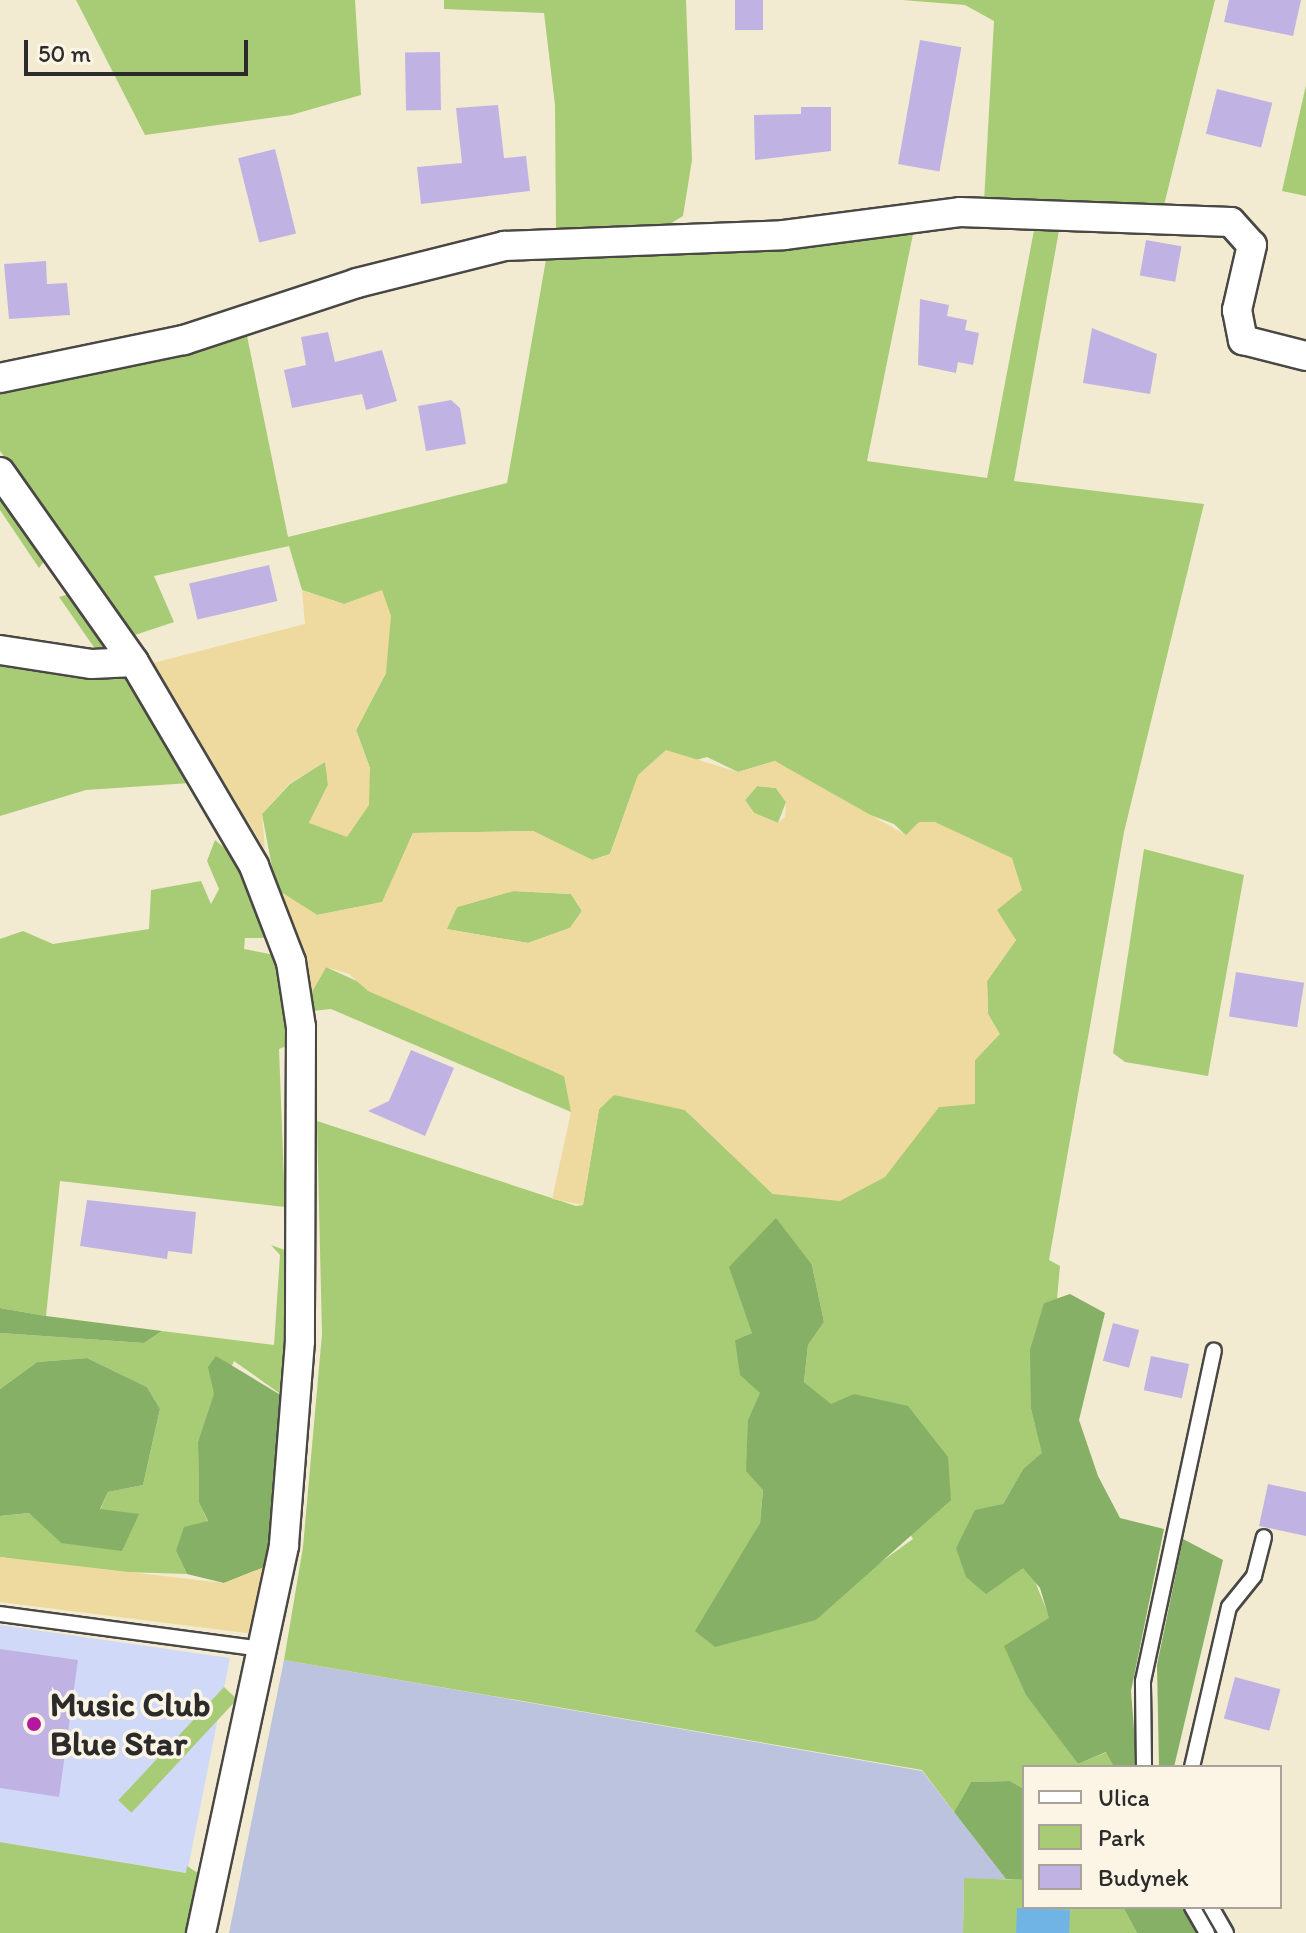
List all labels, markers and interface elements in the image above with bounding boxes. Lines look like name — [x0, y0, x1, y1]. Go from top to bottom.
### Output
scale bar — [28, 24, 252, 74]
text: 50 m — [38, 39, 91, 68]
place label: Music Club Blue Star — [50, 1684, 210, 1764]
marker: Music Club Blue Star — [25, 1715, 43, 1733]
legend — [1022, 1765, 1282, 1909]
text: Ulica — [1098, 1783, 1150, 1812]
text: Park — [1098, 1823, 1145, 1852]
text: Budynek — [1098, 1863, 1189, 1892]

